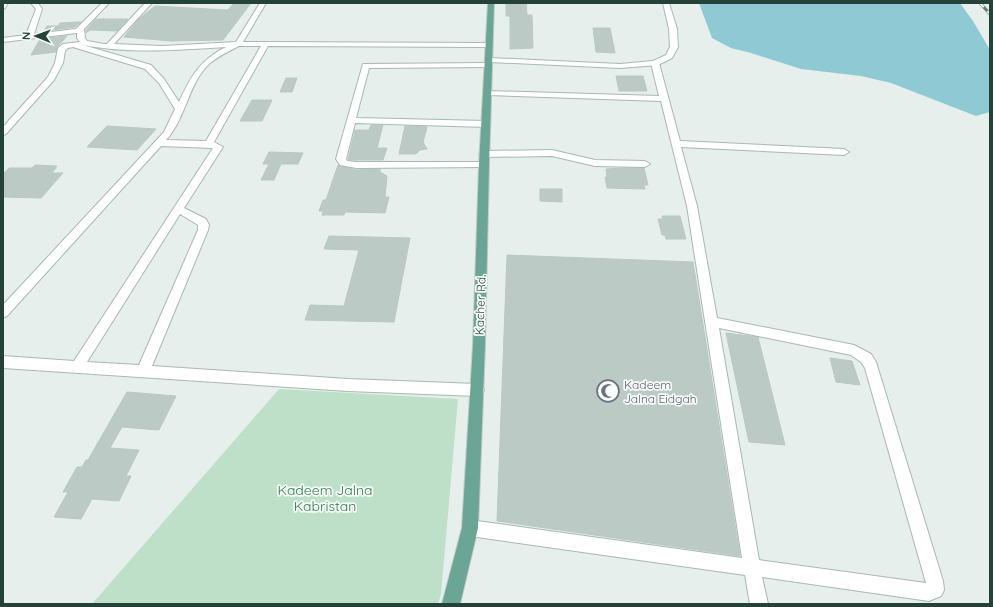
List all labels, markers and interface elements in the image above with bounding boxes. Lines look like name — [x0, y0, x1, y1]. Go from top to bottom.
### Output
north arrow — [16, 16, 56, 56]
text: N — [19, 32, 33, 40]
street label: Kacher Rd. — [471, 274, 489, 336]
place label: Kadeem Jalna Eidgah — [624, 377, 697, 406]
mosque icon: Kadeem Jalna Eidgah — [595, 378, 621, 404]
park label: Kadeem Jalna Kabristan — [277, 481, 373, 515]

